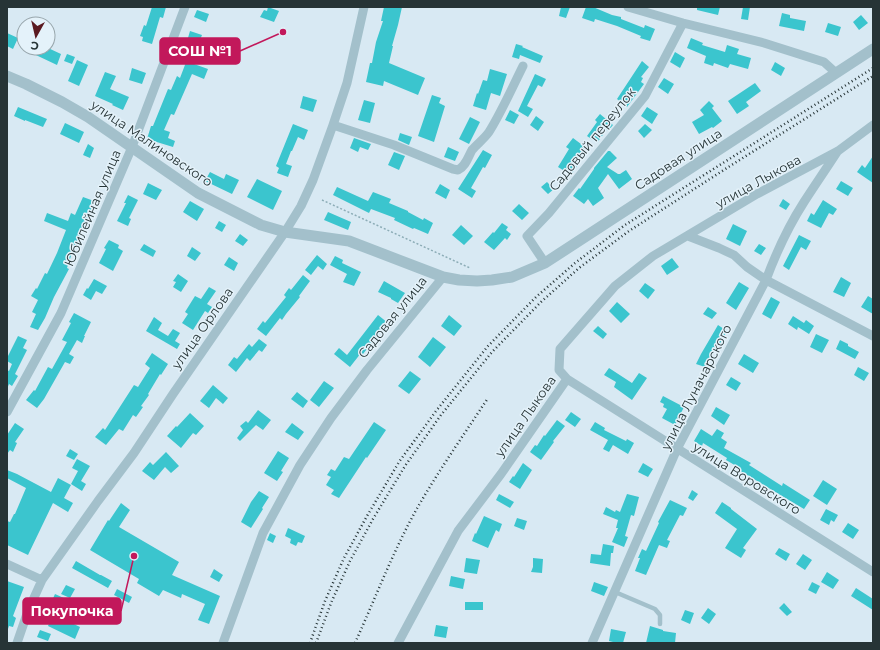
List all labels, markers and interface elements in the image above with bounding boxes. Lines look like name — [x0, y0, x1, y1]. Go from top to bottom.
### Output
north arrow — [16, 16, 56, 56]
text: С — [30, 38, 40, 53]
callout: СОШ №1 — [160, 38, 240, 64]
text: СОШ №1 — [168, 42, 232, 60]
street label: Садовый переулок — [545, 84, 639, 194]
street label: улица Малиновского — [87, 96, 216, 190]
street label: Садовая улица — [631, 125, 725, 193]
street label: Юбилейная улица — [60, 147, 124, 269]
street label: улица Лыкова — [711, 151, 804, 212]
street label: Садовая улица — [354, 273, 430, 361]
street label: улица Орлова — [167, 284, 236, 373]
street label: улица Луначарского — [657, 321, 735, 454]
street label: улица Лыкова — [490, 372, 559, 461]
street label: улица Воровского — [689, 438, 804, 518]
callout: Покупочка — [23, 598, 121, 624]
text: Покупочка — [31, 602, 113, 620]

